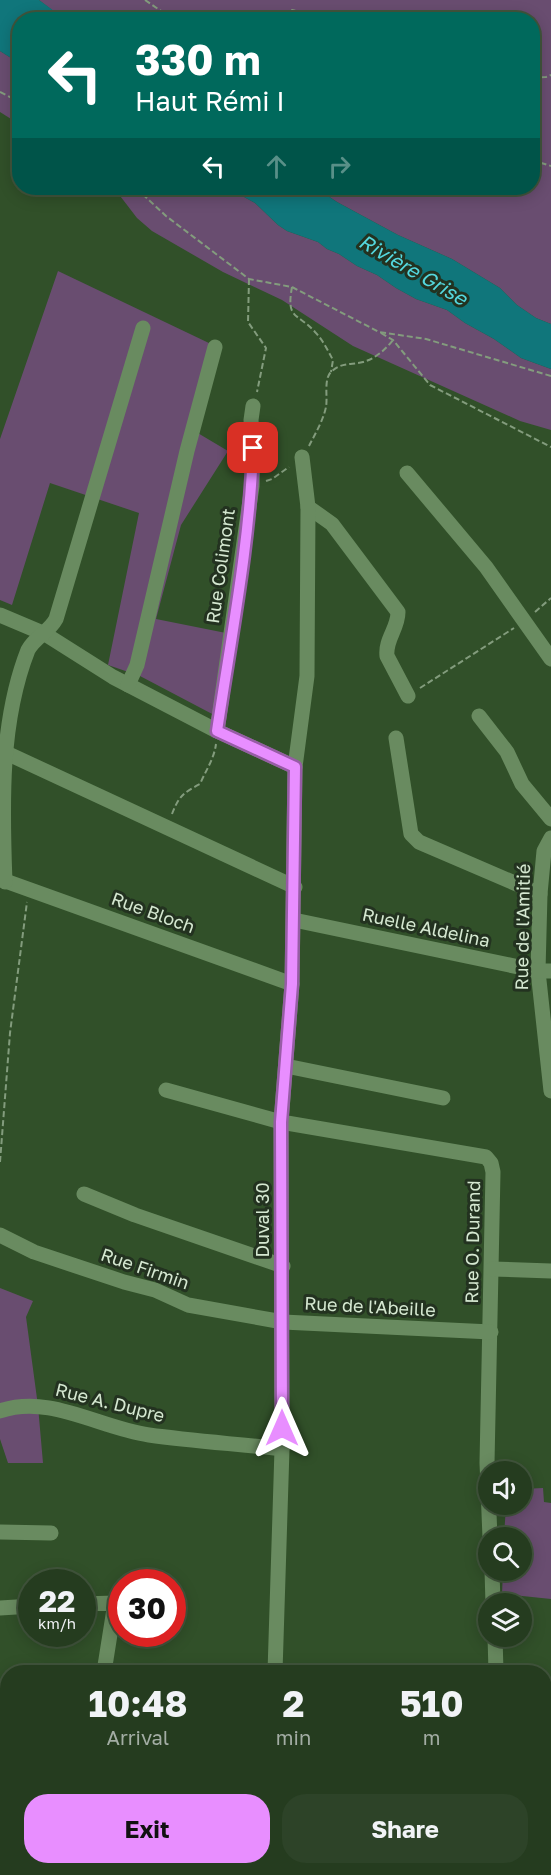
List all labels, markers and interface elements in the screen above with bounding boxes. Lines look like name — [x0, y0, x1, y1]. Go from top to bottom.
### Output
text: 330 m — [135, 34, 261, 84]
icon: left — [36, 36, 114, 114]
text: Haut Rémi I — [135, 85, 285, 117]
icon: left — [197, 150, 230, 183]
icon: ahead — [260, 150, 293, 183]
icon: right — [323, 150, 356, 183]
water label: Rivière Grise — [355, 229, 473, 310]
pin — [227, 422, 278, 473]
icon: arrive — [236, 431, 269, 464]
street label: Rue Colimont — [201, 507, 239, 625]
street label: Rue de l'Amitié — [510, 864, 534, 990]
street label: Rue Bloch — [109, 887, 198, 937]
street label: Ruelle Aldelina — [360, 903, 492, 951]
street label: Rue O. Durand — [460, 1180, 484, 1304]
street label: Duval 30 — [251, 1182, 273, 1258]
street label: Rue Firmin — [98, 1243, 192, 1293]
street label: Rue de l'Abeille — [304, 1292, 436, 1320]
street label: Rue A. Dupre — [53, 1378, 167, 1426]
position arrow — [250, 1396, 314, 1460]
map controls — [478, 1461, 532, 1647]
button: sound — [478, 1461, 532, 1515]
button: search — [478, 1527, 532, 1581]
speed limit sign: 30 — [108, 1569, 186, 1647]
text: 22 — [39, 1583, 75, 1619]
button: layers — [478, 1593, 532, 1647]
text: km/h — [38, 1614, 76, 1632]
text: 10:48 — [88, 1682, 187, 1725]
text: 2 — [283, 1682, 305, 1725]
text: 510 — [400, 1682, 464, 1725]
text: Arrival — [107, 1725, 169, 1749]
text: min — [276, 1725, 311, 1749]
text: m — [423, 1725, 440, 1749]
button: Exit — [24, 1794, 270, 1863]
button: Share — [282, 1794, 528, 1863]

